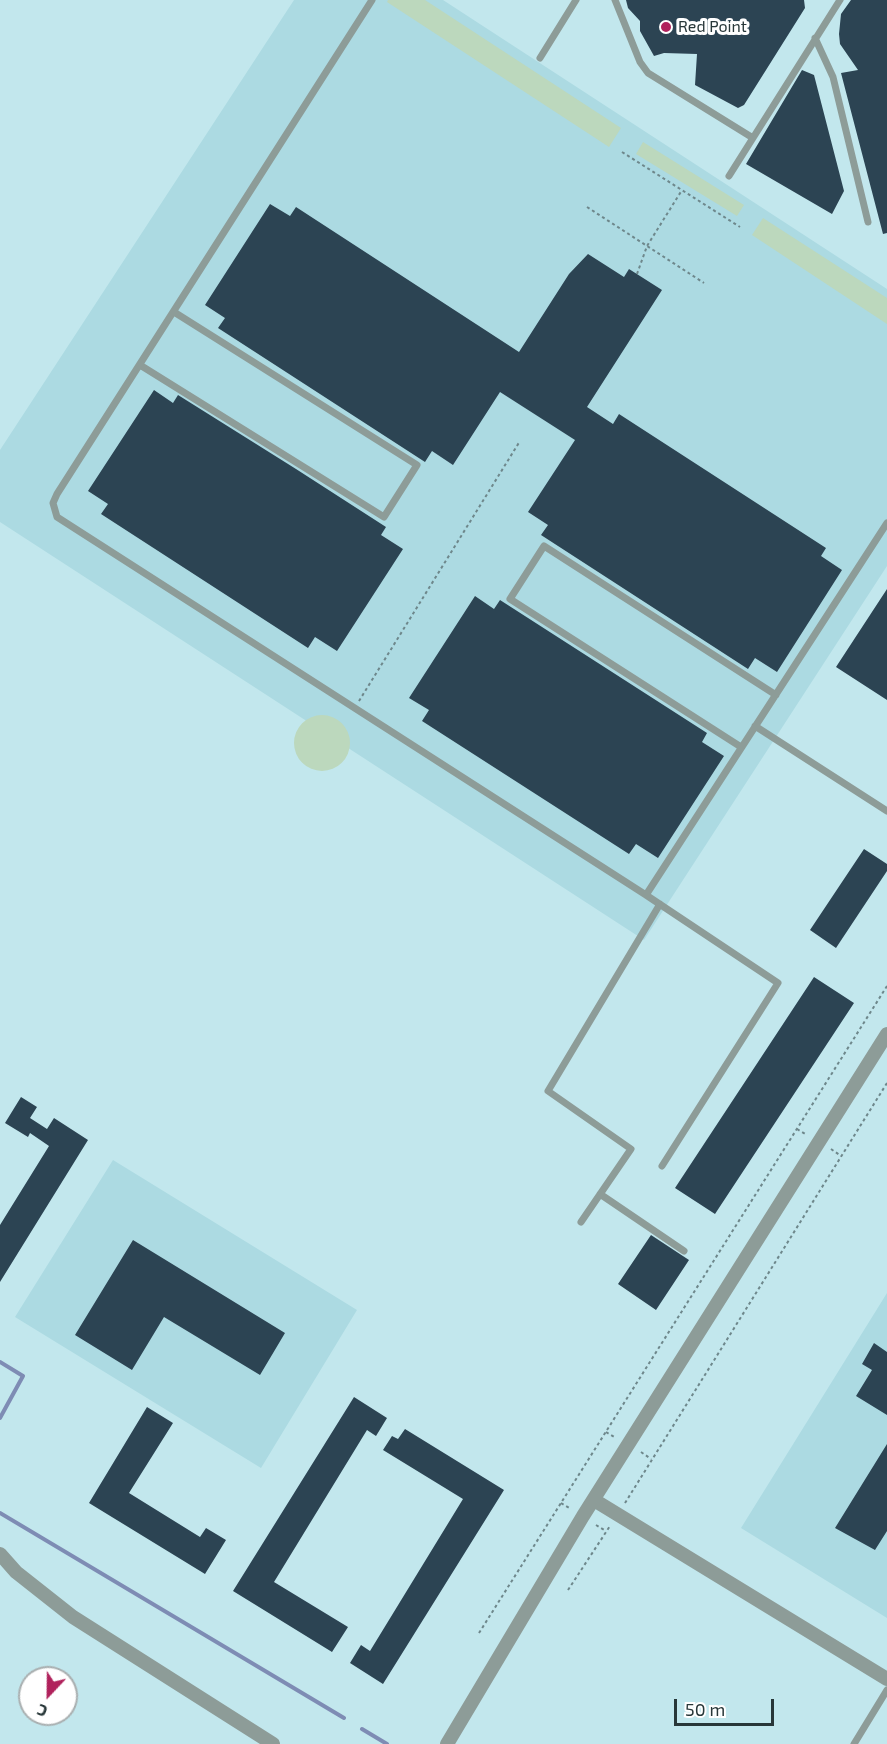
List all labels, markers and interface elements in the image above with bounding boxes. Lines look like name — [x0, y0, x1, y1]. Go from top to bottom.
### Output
place label: Red Point — [678, 17, 747, 37]
marker: Red Point — [659, 20, 673, 34]
north arrow — [18, 1666, 78, 1726]
scale bar — [677, 1687, 778, 1725]
text: 50 m — [685, 1698, 725, 1720]
text: С — [34, 1701, 50, 1722]

